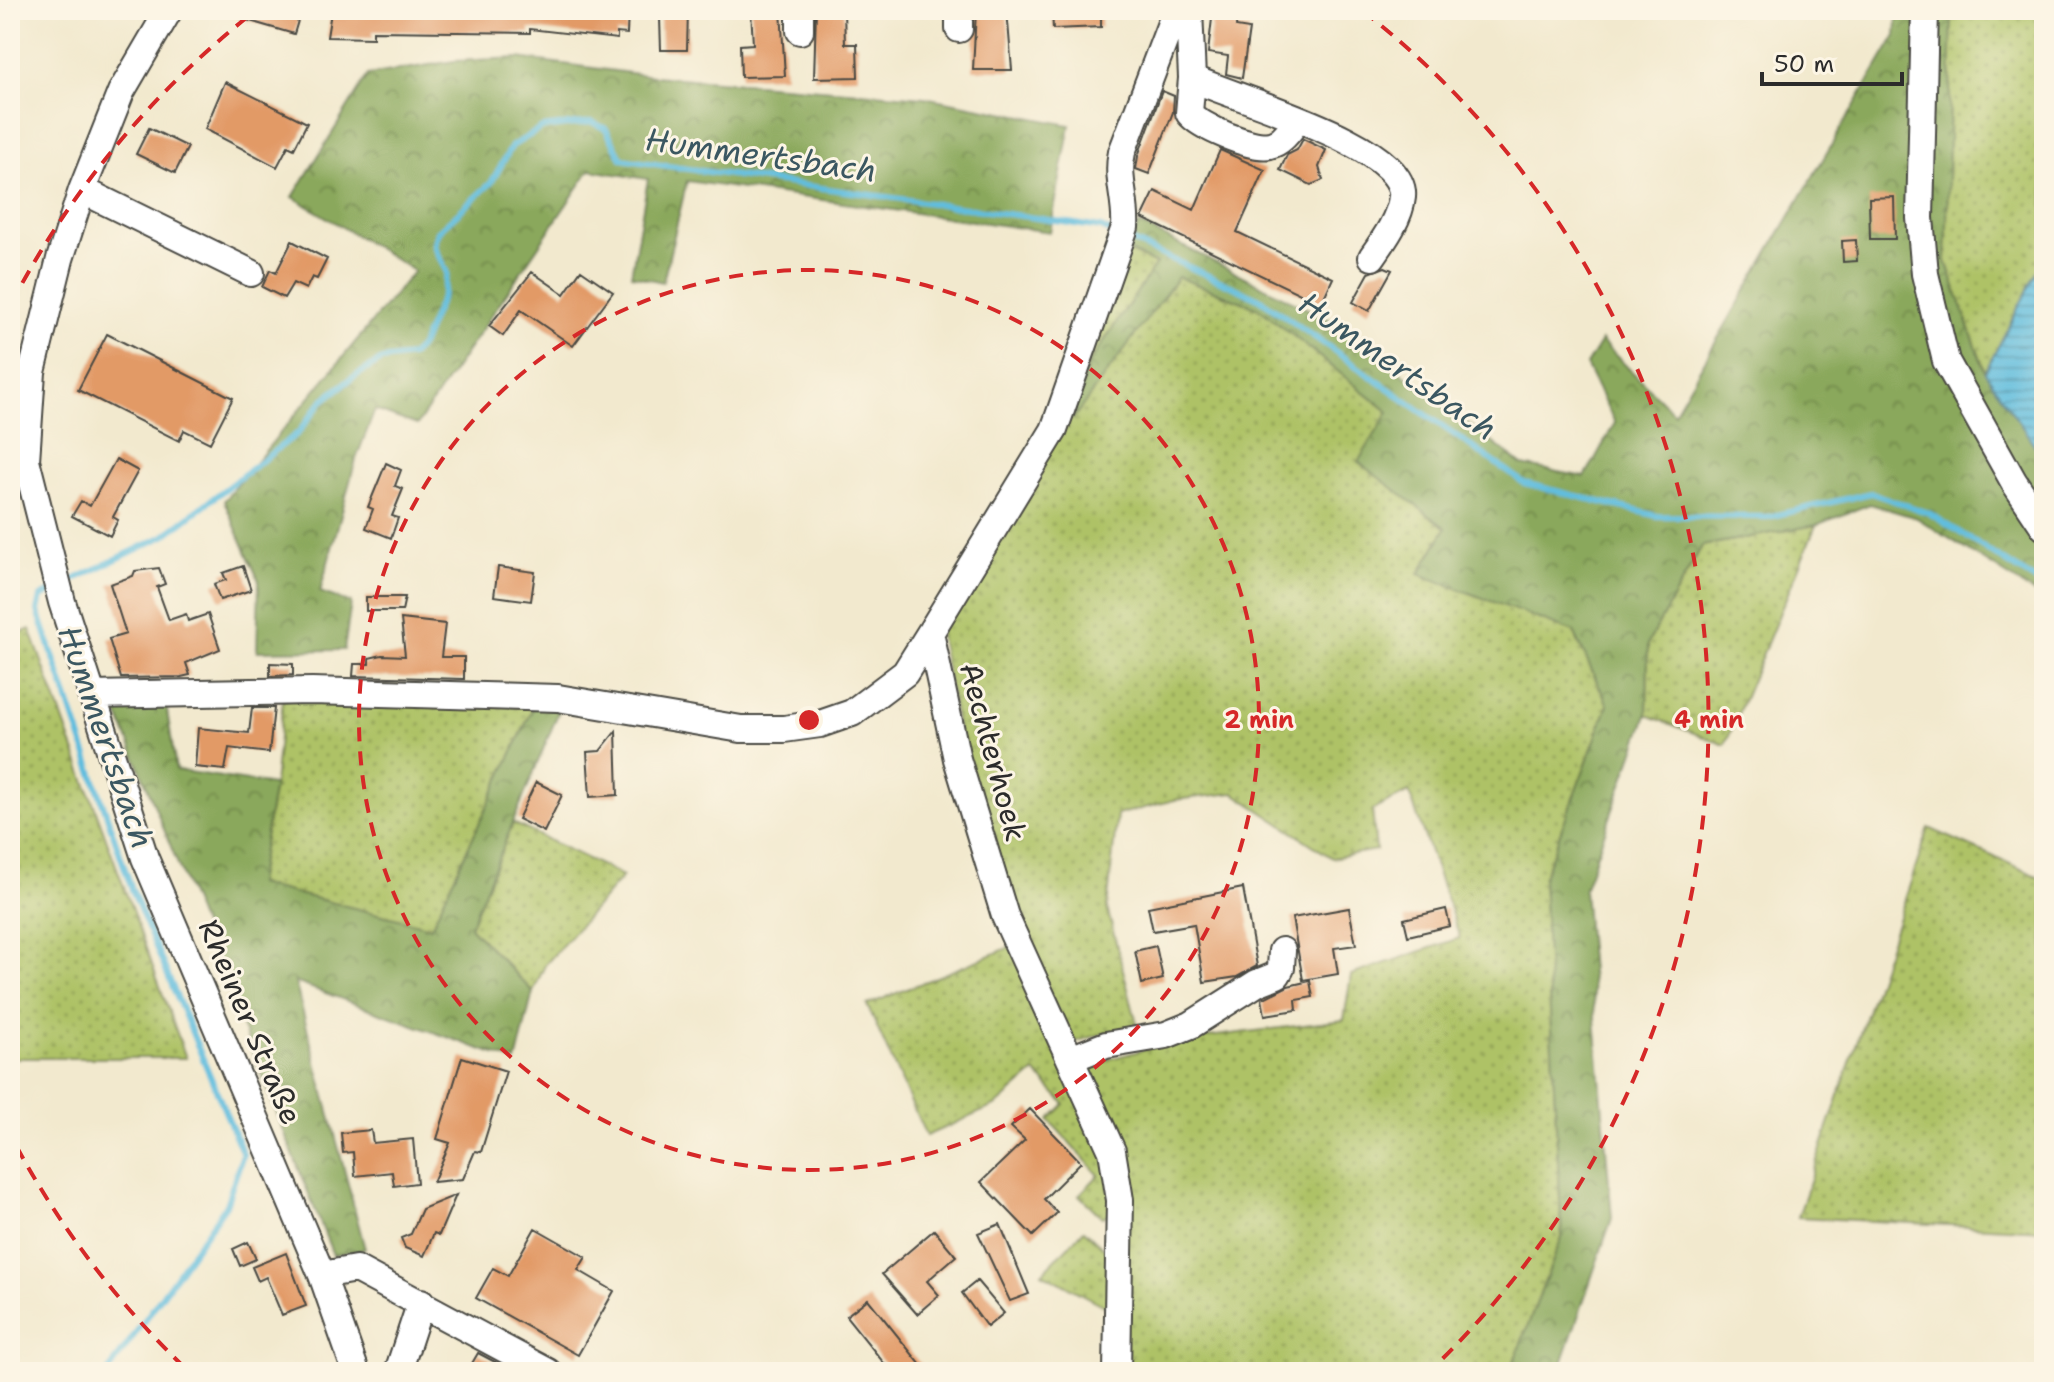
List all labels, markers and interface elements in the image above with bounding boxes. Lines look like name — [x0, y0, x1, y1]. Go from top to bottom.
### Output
scale bar — [1762, 36, 1902, 86]
text: 50 m — [1774, 48, 1834, 80]
water label: Hummertsbach — [643, 117, 880, 192]
water label: Hummertsbach — [1290, 281, 1506, 450]
water label: Hummertsbach — [48, 620, 165, 854]
street label: Aechterhoek — [950, 658, 1037, 846]
text: 2 min — [1224, 704, 1294, 736]
text: 4 min — [1674, 704, 1744, 736]
centre of rings — [795, 706, 823, 734]
street label: Rheiner Straße — [189, 913, 312, 1131]

